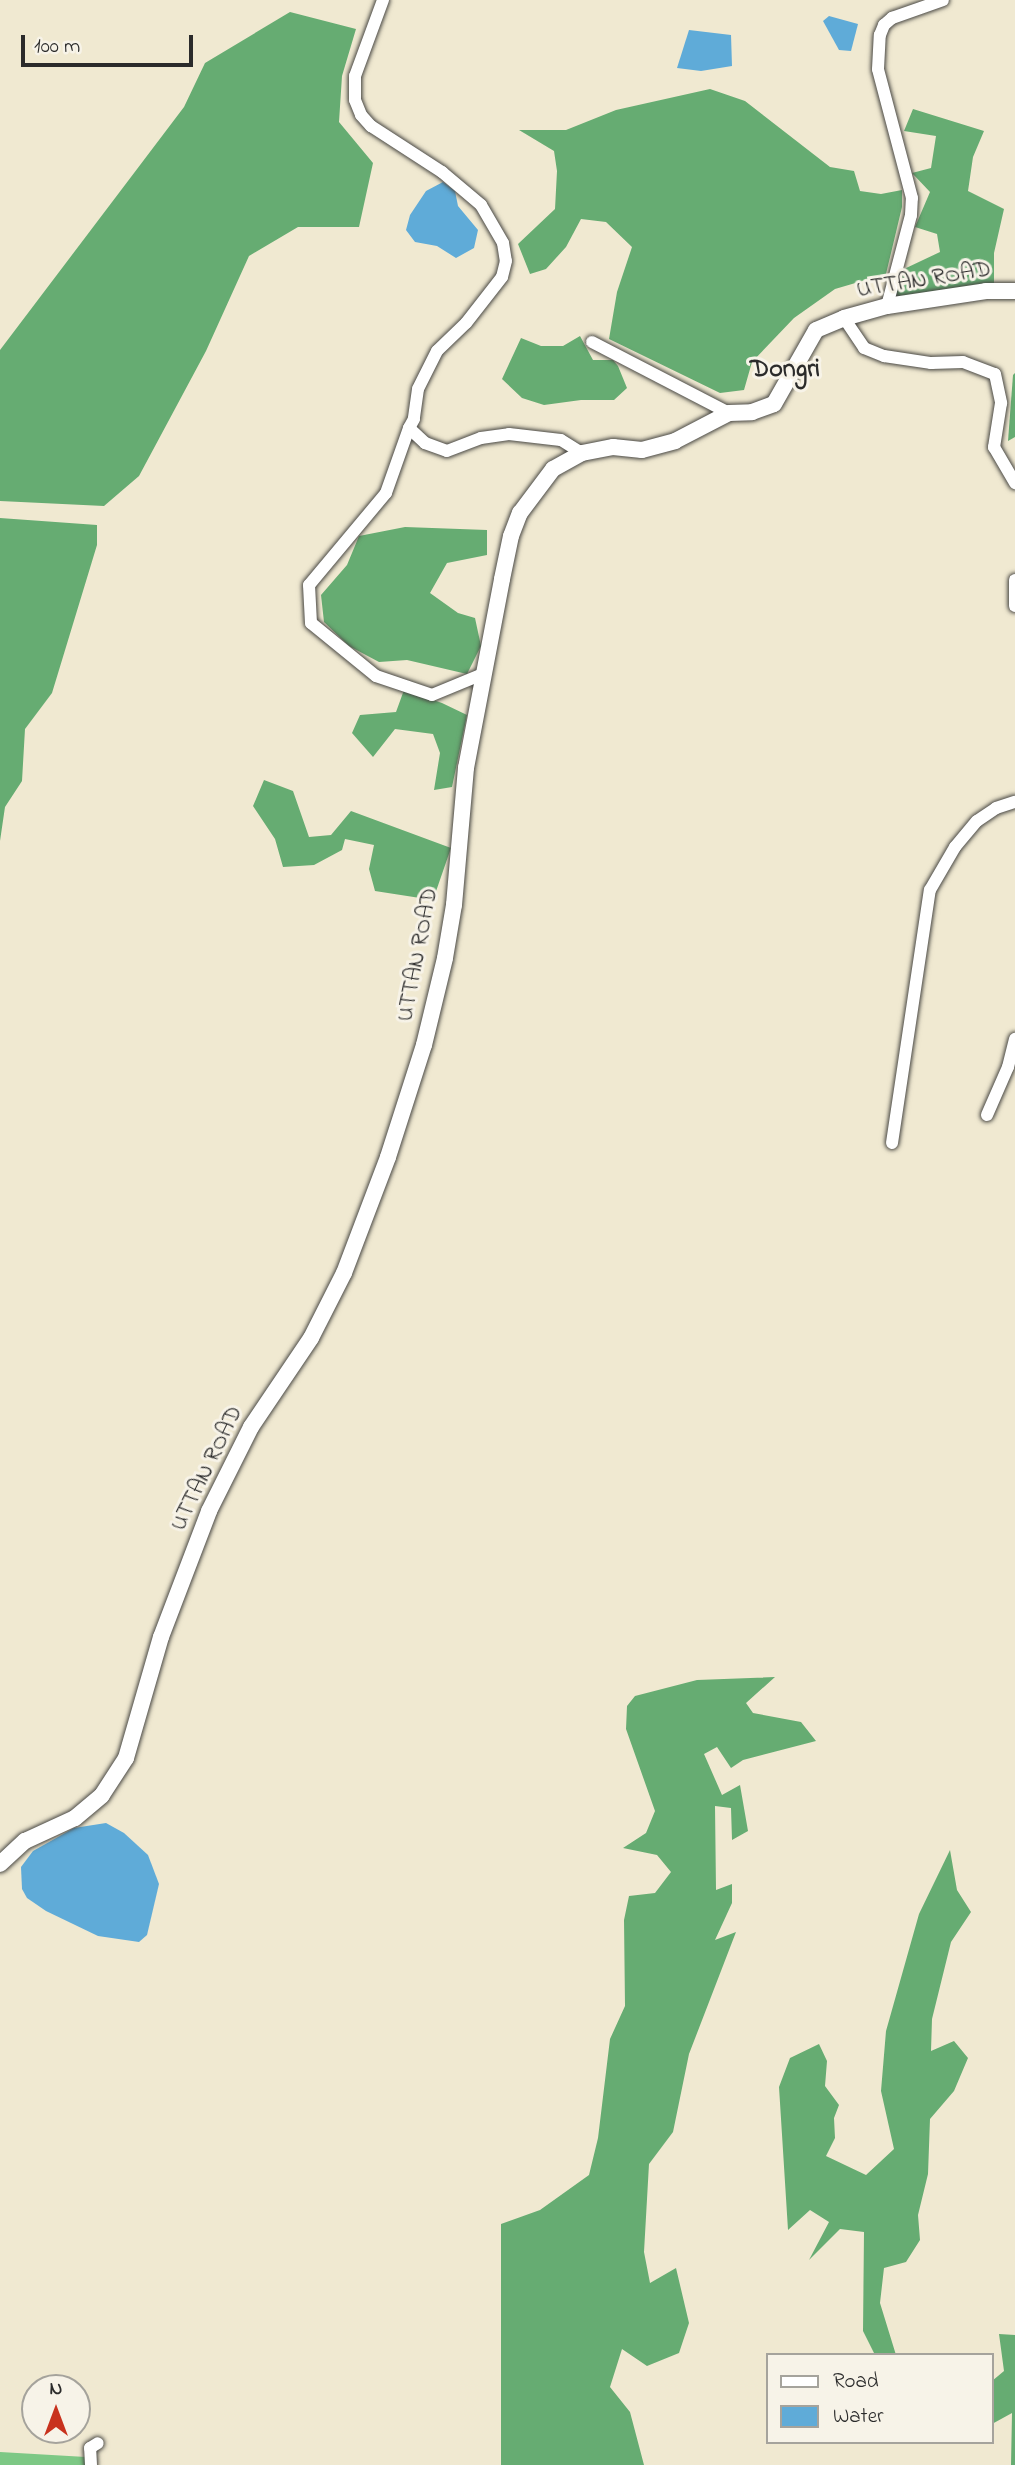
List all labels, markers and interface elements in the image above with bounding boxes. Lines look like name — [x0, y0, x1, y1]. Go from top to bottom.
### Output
scale bar — [24, 21, 196, 65]
text: 100 m — [34, 32, 80, 62]
street label: UTTAN ROAD — [855, 257, 993, 305]
district label: Dongri — [750, 355, 820, 387]
street label: UTTAN ROAD — [393, 886, 445, 1024]
street label: UTTAN ROAD — [166, 1402, 250, 1536]
legend — [766, 2353, 994, 2444]
text: Road — [833, 2367, 879, 2397]
north arrow — [21, 2374, 91, 2444]
text: N — [50, 2376, 62, 2403]
text: Water — [833, 2402, 884, 2432]

